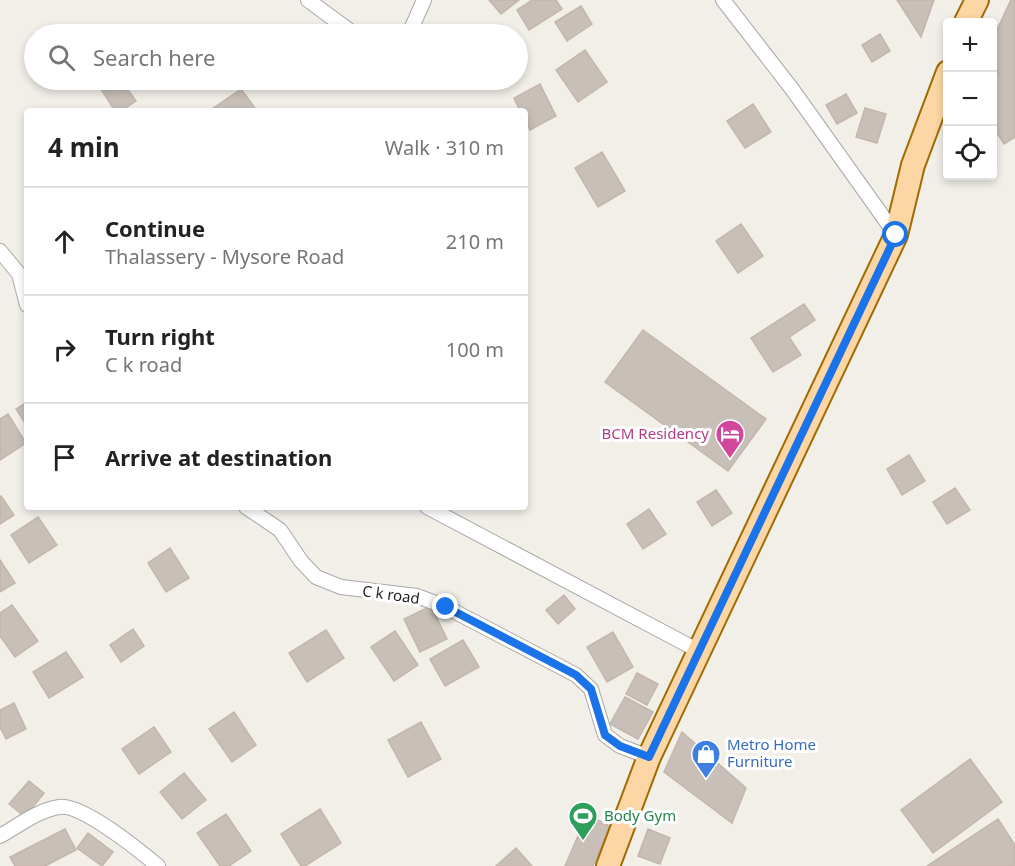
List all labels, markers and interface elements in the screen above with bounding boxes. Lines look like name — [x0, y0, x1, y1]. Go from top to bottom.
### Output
map controls — [943, 18, 997, 180]
button: + — [943, 18, 997, 72]
search box — [24, 24, 528, 90]
icon: search — [45, 41, 78, 74]
text: Search here — [93, 42, 215, 72]
button: − — [943, 72, 997, 126]
button: locate — [943, 126, 997, 180]
text: 4 min — [48, 129, 120, 165]
text: Walk · 310 m — [385, 134, 504, 161]
text: Continue — [105, 213, 205, 243]
route start — [882, 221, 908, 247]
icon: ahead — [48, 225, 81, 258]
text: 210 m — [446, 228, 504, 255]
text: Thalassery - Mysore Road — [105, 243, 344, 270]
text: Turn right — [105, 321, 215, 351]
icon: right — [48, 333, 81, 366]
text: 100 m — [446, 336, 504, 363]
text: C k road — [105, 351, 182, 378]
hotel icon: BCM Residency — [714, 418, 746, 460]
place label: BCM Residency — [602, 423, 709, 443]
icon: arrive — [48, 441, 81, 474]
text: Arrive at destination — [105, 442, 332, 472]
street label: C k road — [361, 580, 421, 608]
route end — [432, 593, 458, 619]
place label: Metro Home Furniture — [727, 734, 816, 771]
shop icon: Metro Home Furniture — [690, 738, 722, 780]
sports icon: Body Gym — [567, 800, 599, 842]
place label: Body Gym — [604, 805, 676, 825]

